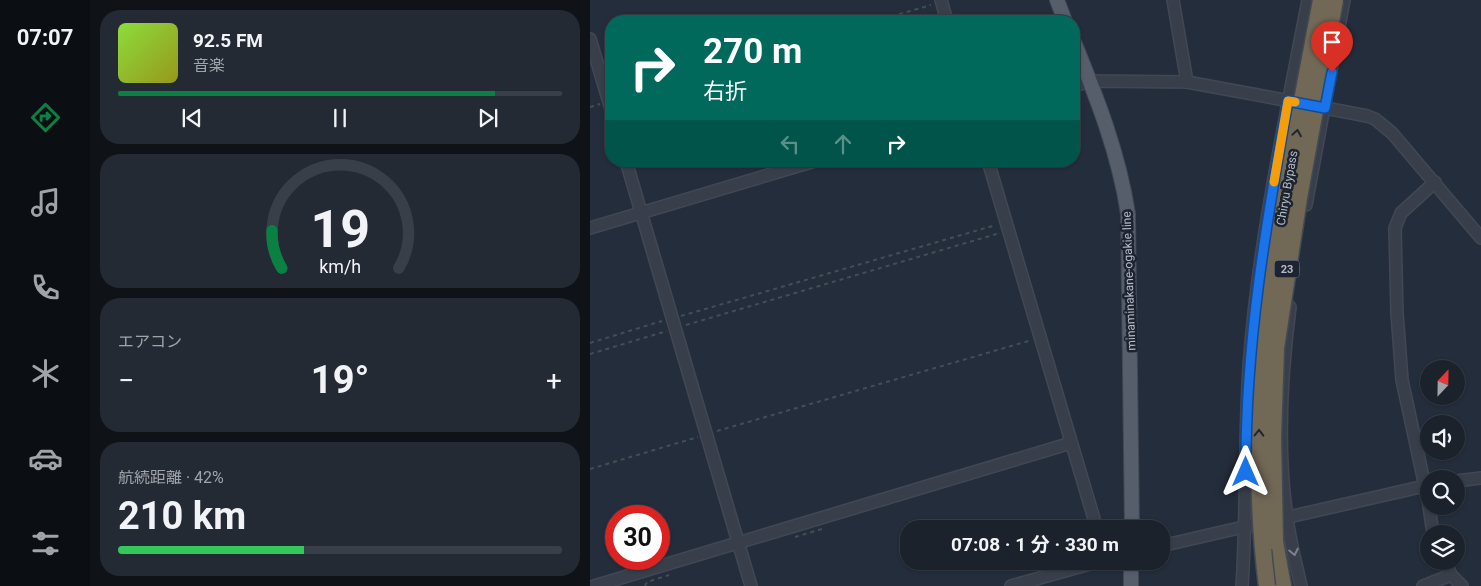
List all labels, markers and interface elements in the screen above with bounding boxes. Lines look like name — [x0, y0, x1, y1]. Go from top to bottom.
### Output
pin — [1311, 21, 1353, 72]
text: 07:07 — [17, 25, 73, 50]
icon: arrive — [1318, 28, 1346, 56]
text: 92.5 FM — [193, 29, 263, 52]
text: 270 m — [703, 31, 802, 72]
icon: right — [620, 35, 685, 100]
text: 音楽 — [193, 56, 225, 75]
text: 右折 — [703, 79, 747, 104]
icon: directions — [28, 100, 63, 135]
icon: previous — [178, 104, 206, 132]
icon: pause — [326, 104, 354, 132]
icon: next — [474, 104, 502, 132]
one-way arrow — [1291, 129, 1302, 137]
icon: left — [776, 130, 804, 158]
icon: ahead — [829, 130, 857, 158]
icon: right — [882, 130, 910, 158]
street label: Chiryu Bypass — [1274, 150, 1300, 226]
icon: music — [28, 185, 63, 220]
text: 19 — [310, 199, 370, 260]
street label: minaminakane-ogakie line — [1120, 211, 1138, 351]
text: km/h — [319, 256, 361, 277]
road number: 23 — [1274, 260, 1300, 278]
icon: phone — [28, 270, 63, 305]
text: エアコン — [118, 332, 182, 351]
icon: climate — [28, 356, 63, 391]
text: 19° — [311, 358, 369, 402]
north arrow — [1420, 360, 1465, 405]
map controls — [1420, 360, 1465, 570]
text: − — [118, 364, 134, 397]
text: + — [546, 364, 562, 397]
button: sound — [1420, 415, 1465, 460]
one-way arrow — [1254, 428, 1265, 436]
icon: car — [28, 441, 63, 476]
position arrow — [1219, 445, 1271, 497]
text: 航続距離 · 42% — [118, 468, 224, 487]
button: search — [1420, 470, 1465, 515]
text: 210 km — [118, 494, 246, 538]
speed limit sign: 30 — [605, 505, 670, 570]
button: layers — [1420, 525, 1465, 570]
icon: filters — [28, 526, 63, 561]
text: 07:08 · 1 分 · 330 m — [951, 533, 1119, 556]
one-way arrow — [1288, 547, 1299, 556]

